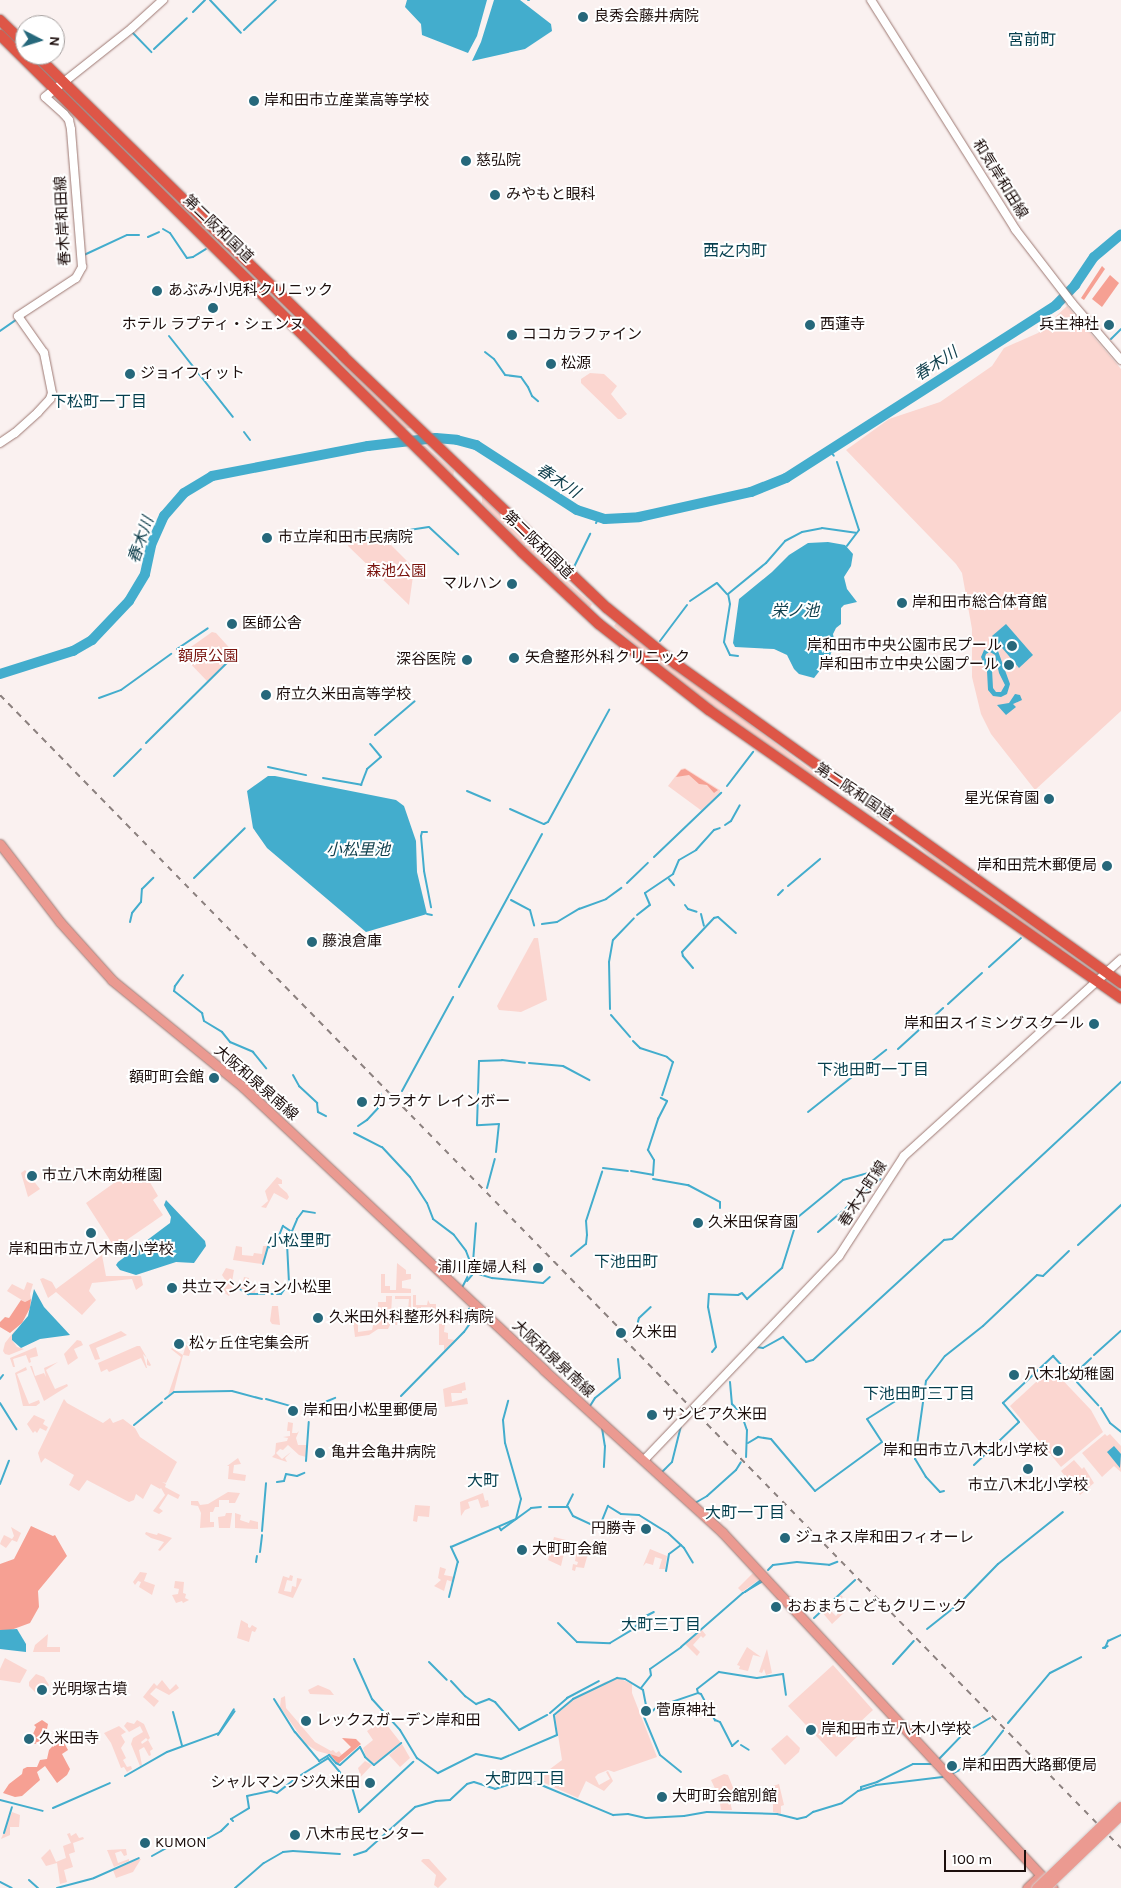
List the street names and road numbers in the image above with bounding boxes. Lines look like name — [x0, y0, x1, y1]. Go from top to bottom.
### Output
street label: 和気岸和田線 — [969, 136, 1031, 222]
street label: 春木岸和田線 — [52, 176, 74, 266]
street label: 第二阪和国道 — [179, 191, 257, 267]
street label: 第二阪和国道 — [499, 507, 577, 583]
street label: 第二阪和国道 — [812, 759, 896, 825]
street label: 大阪和泉泉南線 — [210, 1042, 302, 1124]
street label: 春木大町線 — [835, 1158, 891, 1230]
street label: 大阪和泉泉南線 — [508, 1317, 598, 1401]

